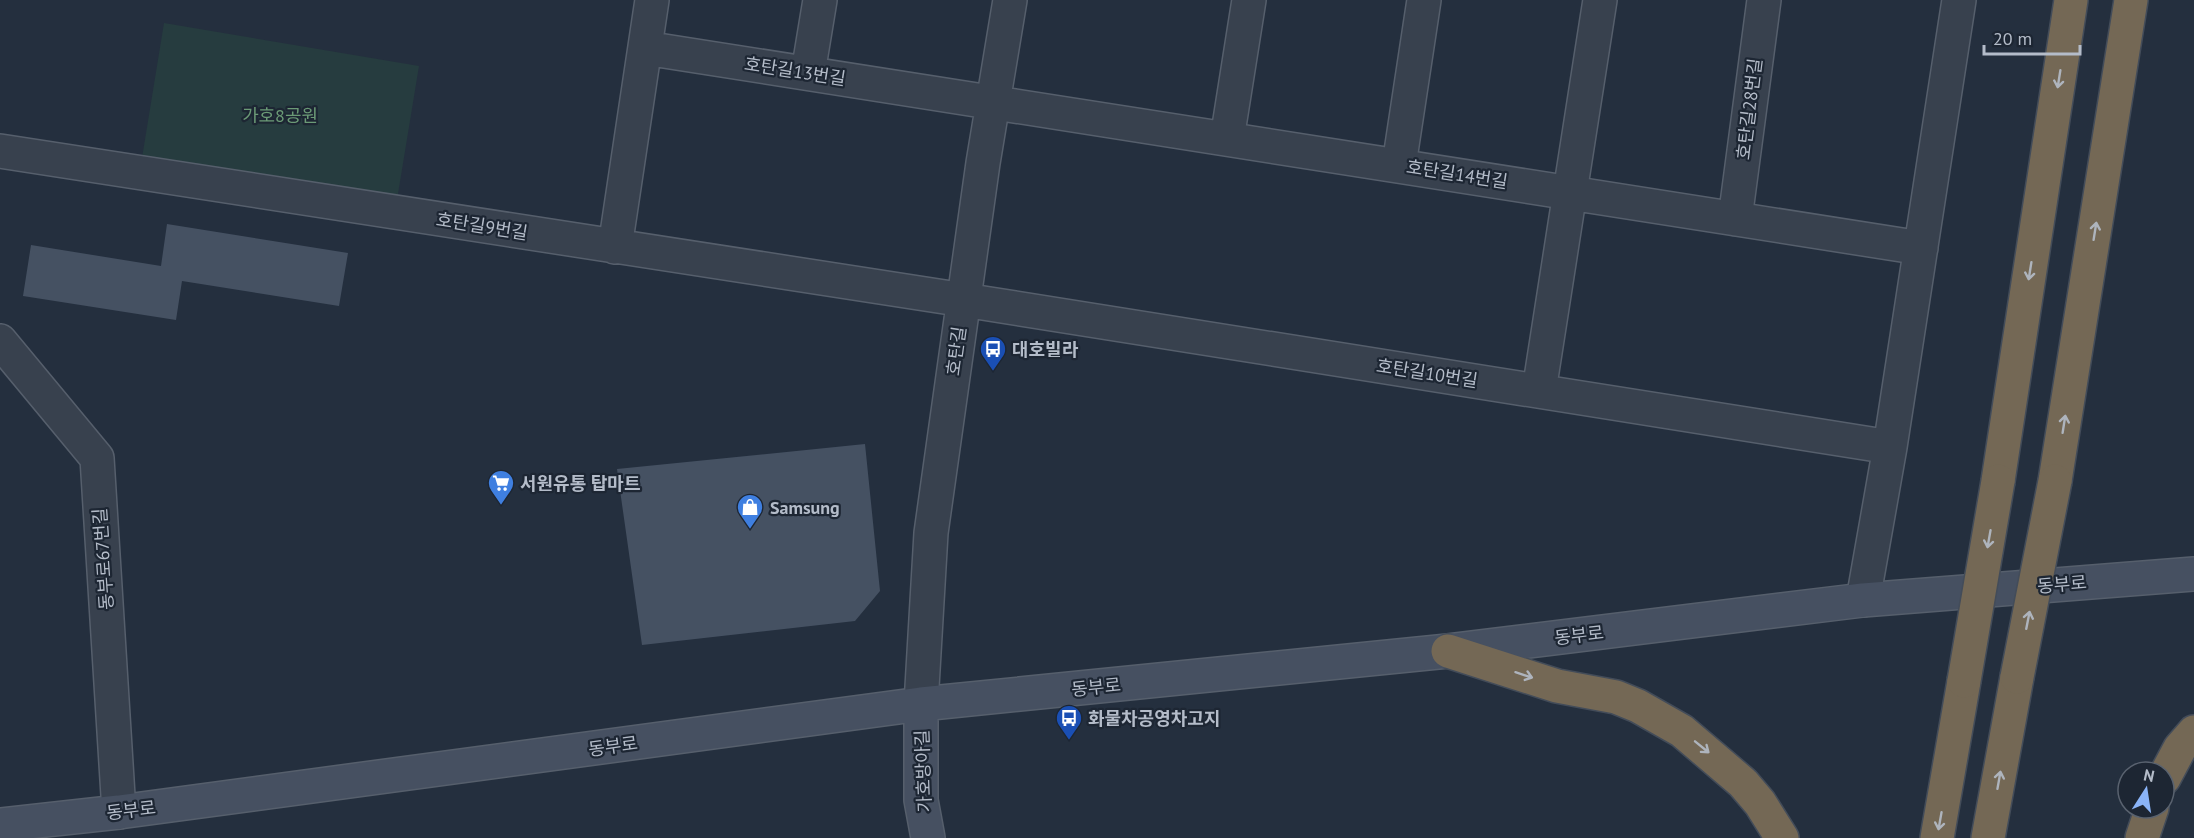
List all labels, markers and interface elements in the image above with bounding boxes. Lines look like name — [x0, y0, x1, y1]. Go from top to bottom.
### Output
scale bar — [1984, 18, 2080, 56]
text: 20 m — [1993, 27, 2032, 50]
street label: 호탄길13번길 — [743, 52, 847, 90]
street label: 호탄길28번길 — [1731, 57, 1767, 161]
one-way arrow — [2053, 68, 2064, 88]
park label: 가호8공원 — [242, 104, 318, 127]
street label: 호탄길14번길 — [1405, 155, 1509, 193]
street label: 호탄길9번길 — [434, 207, 530, 245]
one-way arrow — [2089, 222, 2100, 241]
one-way arrow — [2024, 261, 2035, 281]
street label: 호탄길 — [941, 325, 971, 377]
bus stop icon: 대호빌라 — [978, 334, 1008, 372]
place label: 대호빌라 — [1012, 338, 1079, 361]
street label: 호탄길10번길 — [1375, 354, 1479, 392]
one-way arrow — [2058, 414, 2069, 434]
supermarket icon: 서원유통 탑마트 — [486, 468, 516, 506]
place label: 서원유통 탑마트 — [520, 472, 640, 495]
shop icon: Samsung — [735, 492, 765, 530]
place label: Samsung — [770, 496, 840, 519]
street label: 동부로67번길 — [88, 507, 118, 611]
one-way arrow — [1983, 529, 1994, 548]
street label: 동부로 — [2036, 570, 2088, 598]
one-way arrow — [2023, 610, 2034, 630]
street label: 동부로 — [1553, 621, 1605, 649]
one-way arrow — [1514, 670, 1533, 681]
street label: 동부로 — [1070, 673, 1122, 701]
bus stop icon: 화물차공영차고지 — [1054, 703, 1084, 741]
place label: 화물차공영차고지 — [1088, 707, 1220, 730]
street label: 가호방아길 — [910, 729, 936, 813]
street label: 동부로 — [587, 731, 639, 761]
one-way arrow — [1694, 741, 1710, 754]
north arrow — [2116, 760, 2176, 820]
text: N — [2142, 764, 2156, 786]
one-way arrow — [1994, 771, 2005, 791]
street label: 동부로 — [105, 796, 157, 824]
one-way arrow — [1934, 811, 1945, 830]

